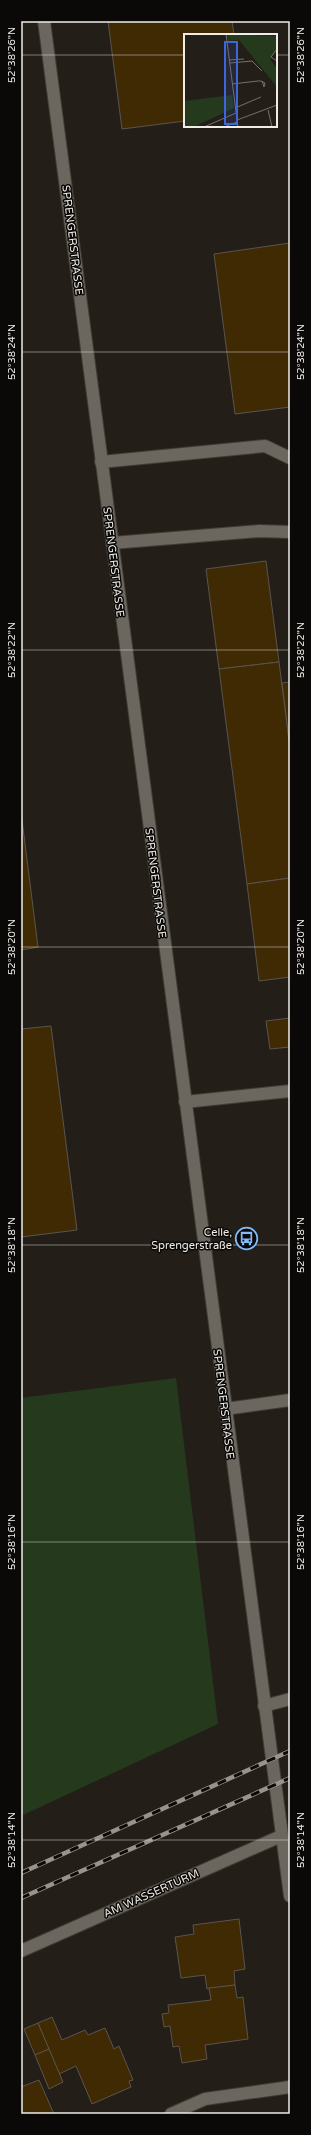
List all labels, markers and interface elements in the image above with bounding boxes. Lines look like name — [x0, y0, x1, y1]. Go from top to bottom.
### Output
text: 52°38'26"N — [6, 27, 18, 83]
text: 52°38'26"N — [295, 27, 307, 83]
inset map — [184, 34, 277, 127]
street label: SPRENGERSTRASSE — [59, 184, 86, 296]
text: 52°38'24"N — [6, 324, 18, 380]
text: 52°38'24"N — [295, 324, 307, 380]
street label: SPRENGERSTRASSE — [100, 506, 127, 618]
text: 52°38'22"N — [6, 622, 18, 678]
text: 52°38'22"N — [295, 622, 307, 678]
street label: SPRENGERSTRASSE — [142, 827, 169, 939]
text: 52°38'20"N — [6, 919, 18, 975]
text: 52°38'20"N — [295, 919, 307, 975]
text: 52°38'18"N — [6, 1217, 18, 1273]
text: 52°38'18"N — [295, 1217, 307, 1273]
bus stop icon: Celle, Sprengerstraße — [234, 1225, 260, 1251]
place label: Celle, Sprengerstraße — [151, 1226, 232, 1252]
street label: SPRENGERSTRASSE — [210, 1348, 237, 1460]
text: 52°38'16"N — [6, 1514, 18, 1570]
text: 52°38'16"N — [295, 1514, 307, 1570]
text: 52°38'14"N — [6, 1812, 18, 1868]
text: 52°38'14"N — [295, 1812, 307, 1868]
street label: AM WASSERTURM — [102, 1867, 201, 1920]

